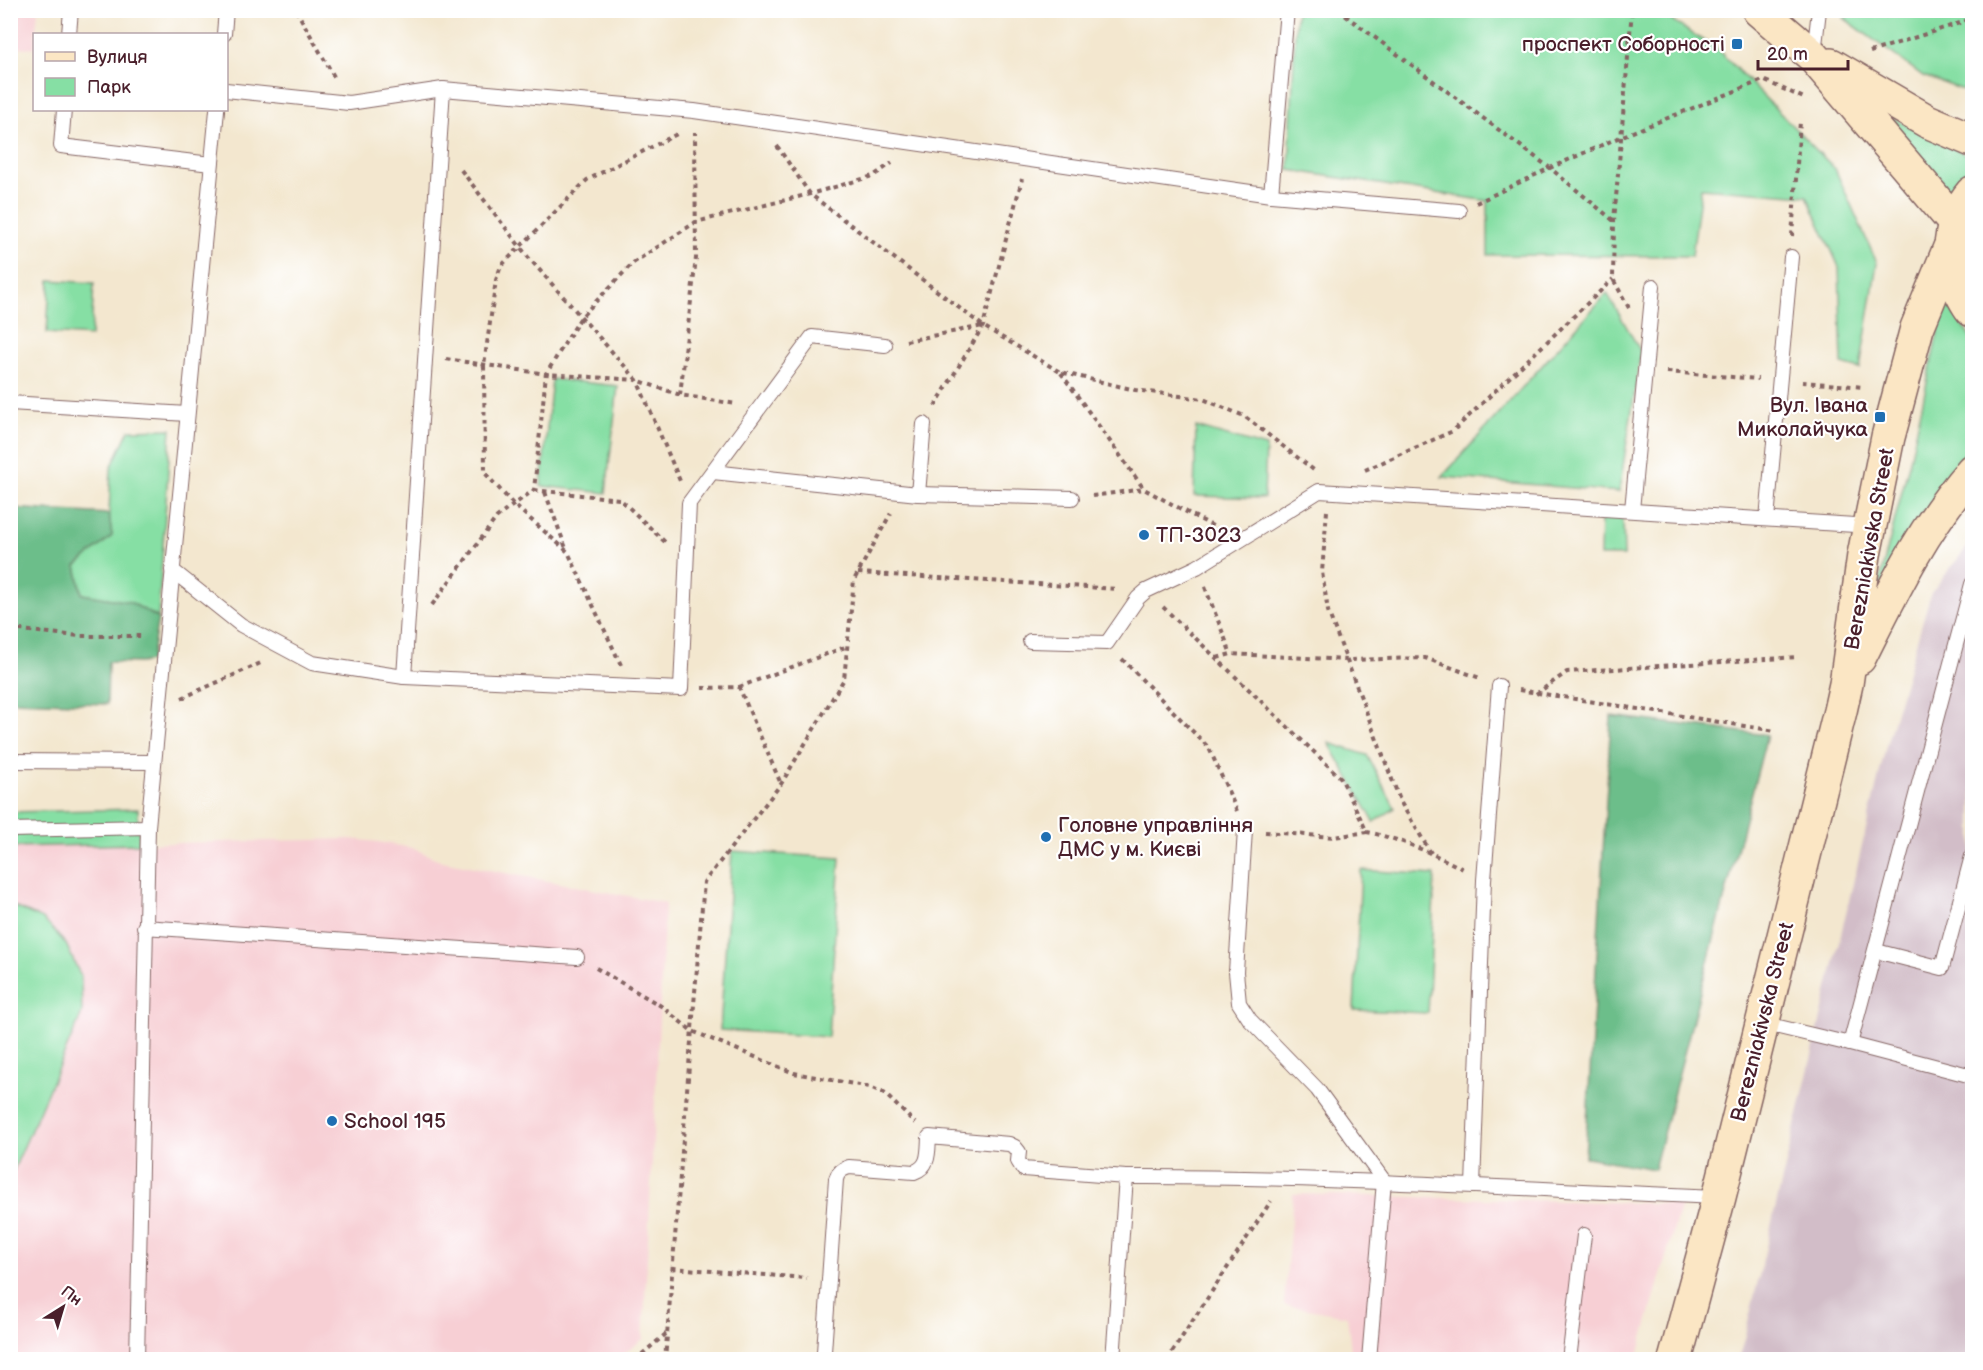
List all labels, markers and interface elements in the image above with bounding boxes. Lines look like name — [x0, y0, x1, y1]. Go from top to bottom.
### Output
place label: проспект Соборності — [1522, 32, 1725, 57]
legend — [33, 33, 228, 111]
scale bar — [1758, 33, 1848, 71]
marker: проспект Соборності — [1730, 37, 1744, 51]
text: 20 m — [1767, 44, 1808, 65]
text: Вулиця — [87, 47, 148, 68]
text: Парк — [87, 77, 131, 98]
place label: Вул. Івана Миколайчука — [1737, 393, 1869, 442]
marker: Вул. Івана Миколайчука — [1873, 410, 1887, 424]
street label: Berezniakivska Street — [1839, 446, 1900, 652]
place label: ТП-3023 — [1156, 523, 1242, 548]
marker: ТП-3023 — [1137, 528, 1151, 542]
place label: Головне управління ДМС у м. Києві — [1058, 813, 1253, 862]
marker: Головне управління ДМС у м. Києві — [1039, 830, 1053, 844]
street label: Berezniakivska Street — [1726, 919, 1800, 1125]
place label: School 195 — [344, 1109, 446, 1134]
marker: School 195 — [325, 1114, 339, 1128]
north arrow — [33, 1277, 93, 1337]
text: Пн — [57, 1282, 85, 1310]

